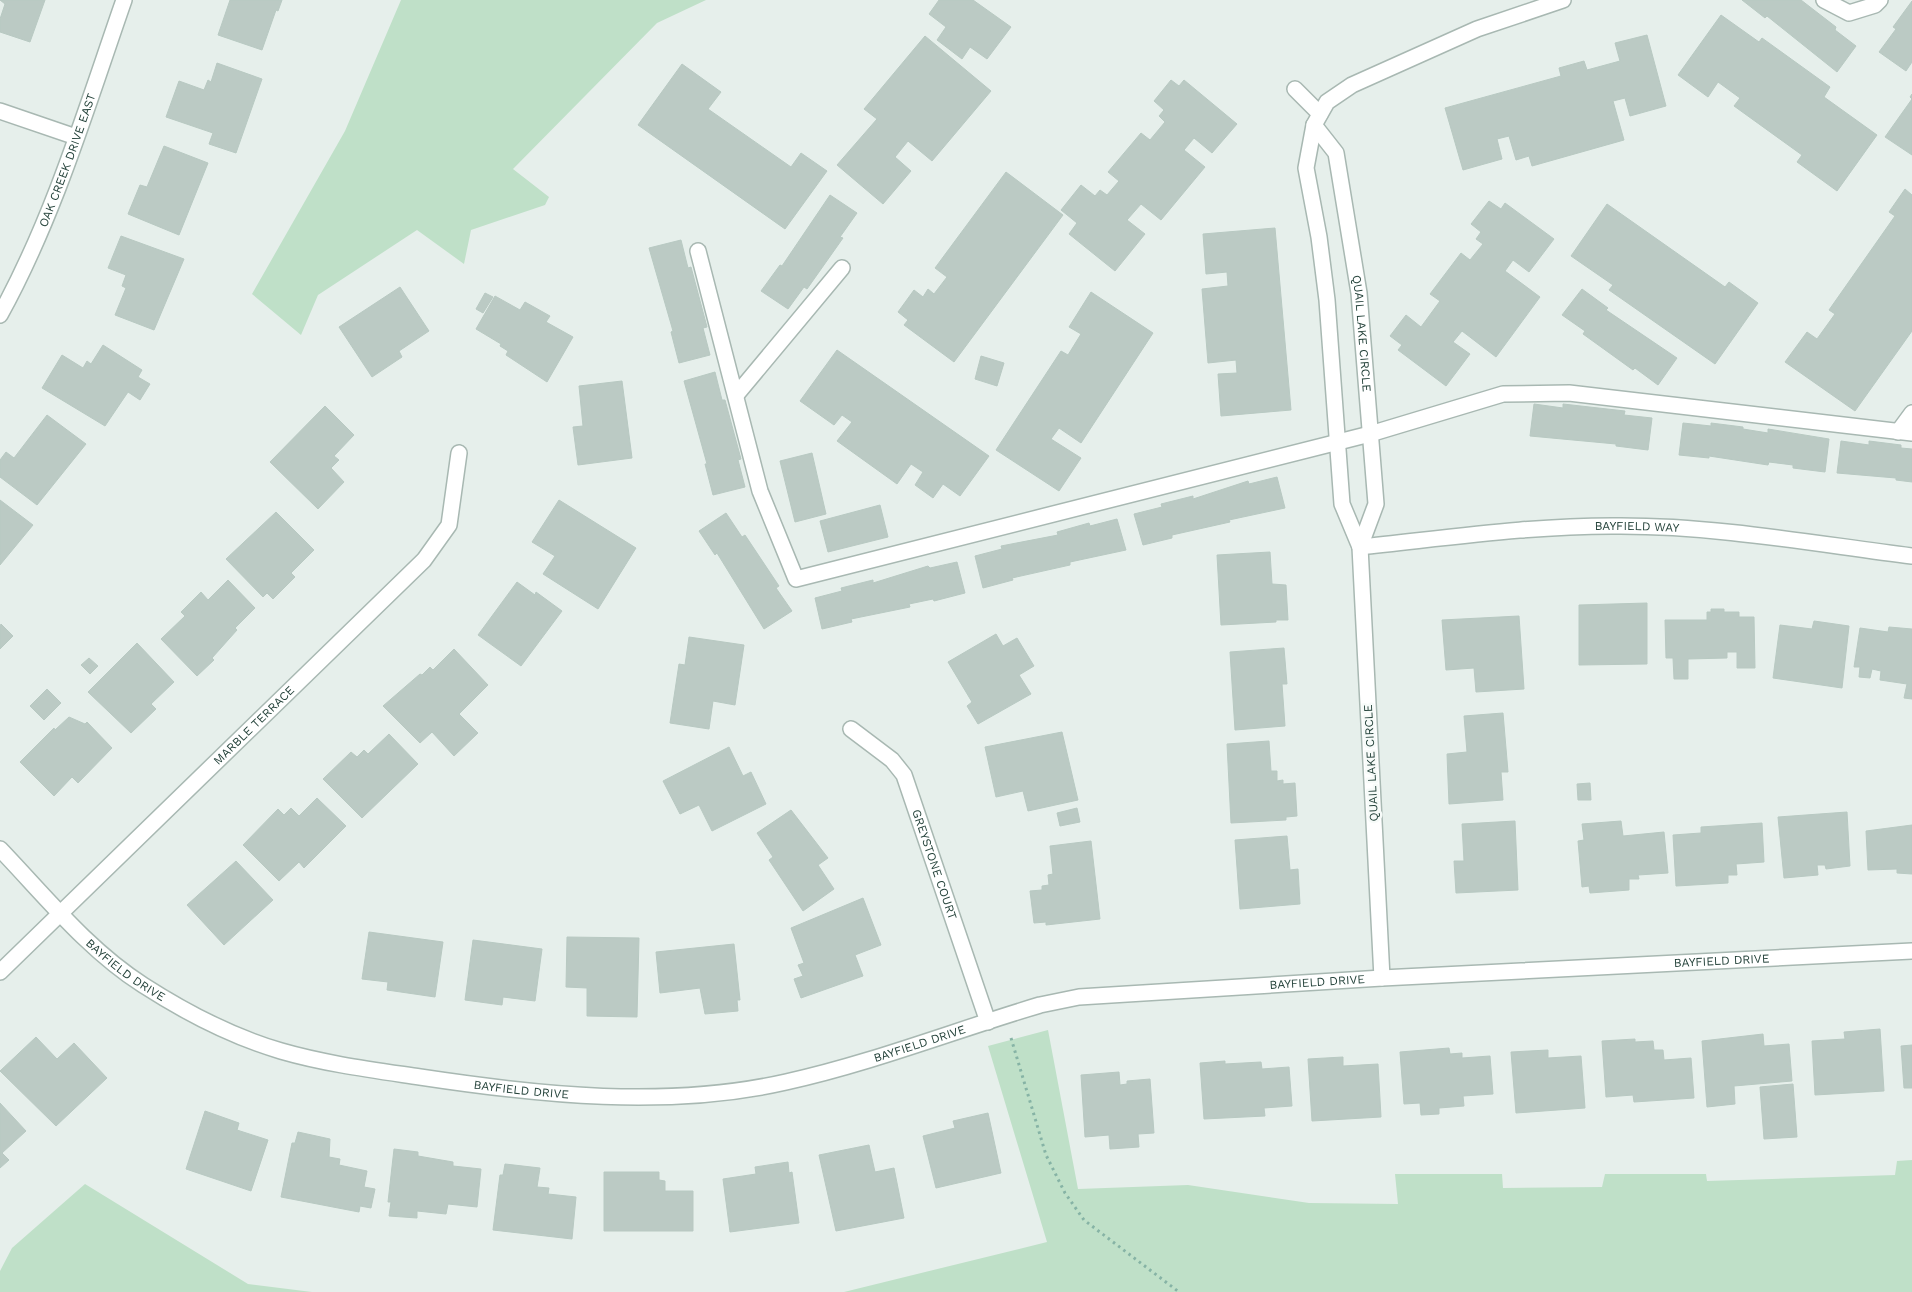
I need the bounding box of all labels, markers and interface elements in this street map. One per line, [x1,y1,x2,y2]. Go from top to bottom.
street label: OAK CREEK DRIVE EAST [36,92,99,229]
street label: QUAIL LAKE CIRCLE [1349,274,1374,393]
street label: BAYFIELD WAY [1595,519,1680,535]
street label: MARBLE TERRACE [211,683,297,768]
street label: QUAIL LAKE CIRCLE [1361,704,1381,822]
street label: GREYSTONE COURT [909,807,960,921]
street label: BAYFIELD DRIVE [83,936,168,1004]
street label: BAYFIELD DRIVE [1673,951,1770,970]
street label: BAYFIELD DRIVE [1269,972,1366,992]
street label: BAYFIELD DRIVE [872,1022,967,1065]
street label: BAYFIELD DRIVE [473,1078,570,1102]

